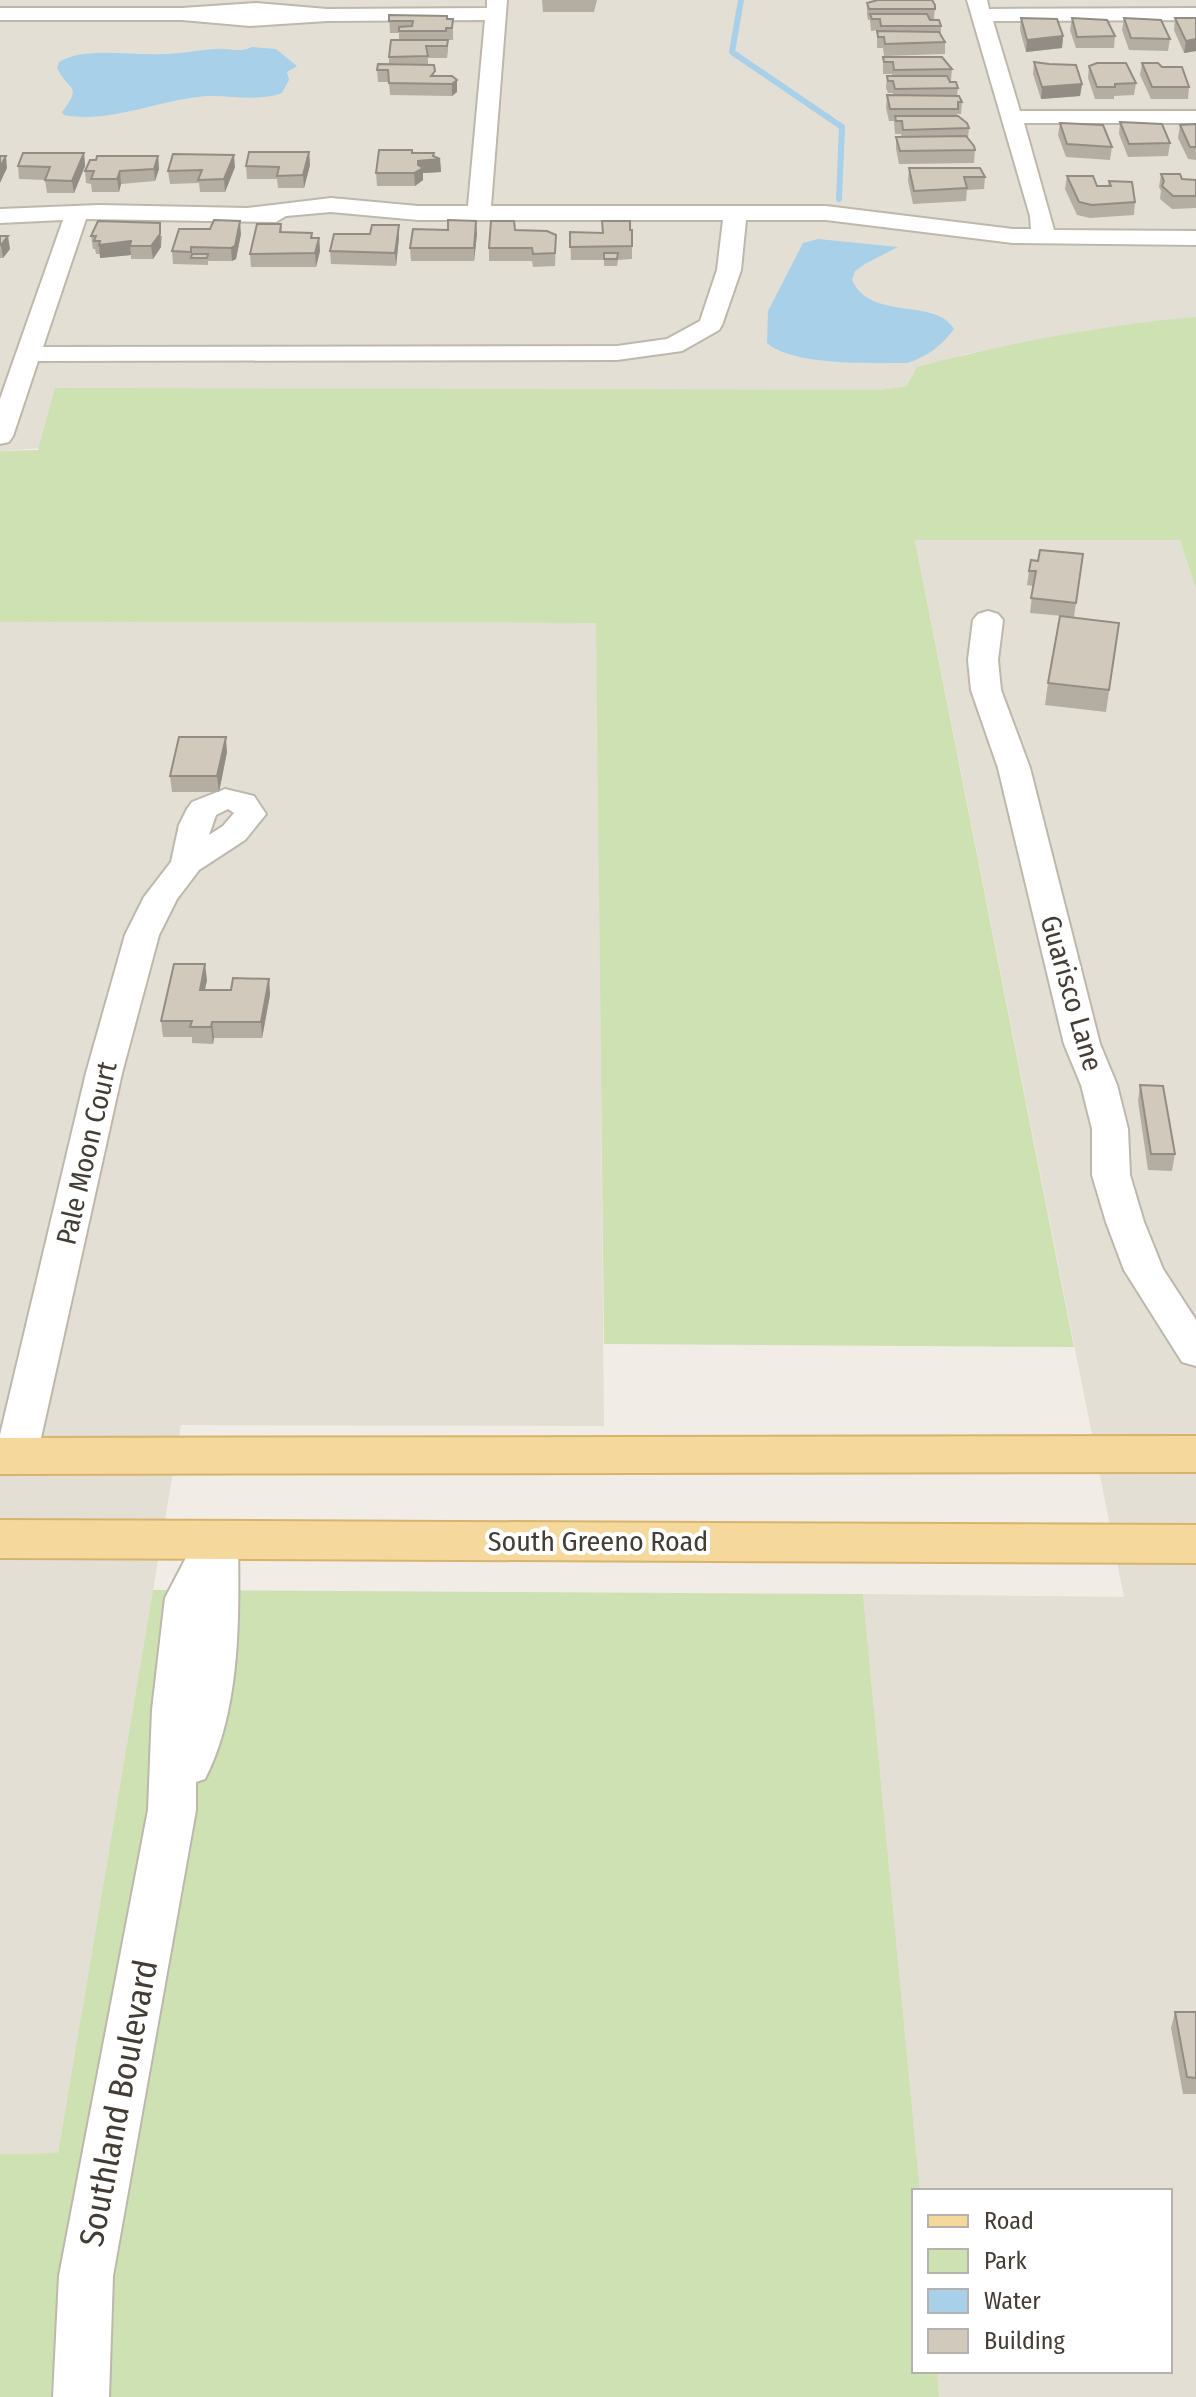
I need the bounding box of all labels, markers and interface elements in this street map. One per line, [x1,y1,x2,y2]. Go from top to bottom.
street label: Guarisco Lane [1034,911,1109,1075]
street label: Pale Moon Court [49,1058,124,1248]
street label: South Greeno Road [488,1525,708,1558]
street label: Southland Boulevard [71,1956,166,2250]
legend [912,2189,1172,2373]
text: Road [984,2207,1034,2235]
text: Park [984,2247,1027,2275]
text: Water [984,2287,1041,2315]
text: Building [984,2327,1066,2355]

